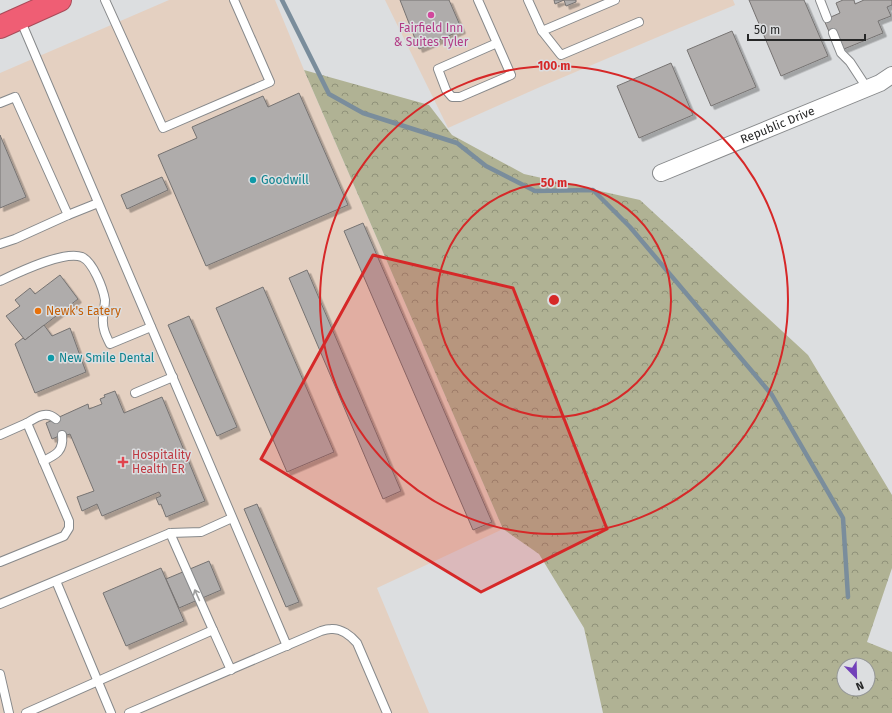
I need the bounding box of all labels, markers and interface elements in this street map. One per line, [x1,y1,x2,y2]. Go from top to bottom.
marker: Fairfield Inn & Suites Tyler [426,10,436,20]
scale bar [748,16,865,42]
place label: Fairfield Inn & Suites Tyler [394,21,469,49]
text: 50 m [754,23,780,37]
text: 100 m [538,59,570,73]
street label: Republic Drive [738,104,817,147]
place label: Goodwill [261,173,309,187]
marker: Goodwill [248,175,258,185]
text: 50 m [541,176,567,190]
centre of rings [547,293,561,307]
place label: Newk's Eatery [46,304,121,318]
marker: Newk's Eatery [33,306,43,316]
place label: New Smile Dental [59,351,155,365]
marker: New Smile Dental [46,353,56,363]
place label: Hospitality Health ER [132,448,191,476]
marker: Hospitality Health ER [117,456,129,468]
one-way arrow [193,589,200,601]
north arrow [836,657,876,697]
text: N [854,678,866,693]

